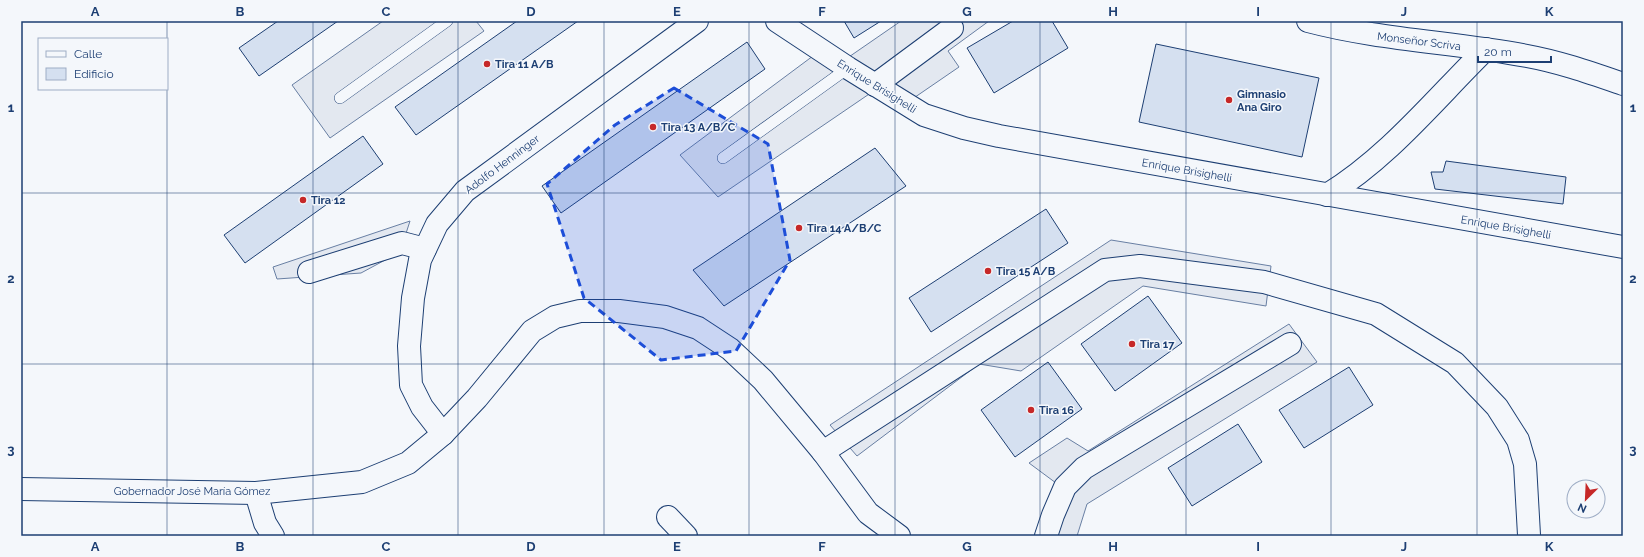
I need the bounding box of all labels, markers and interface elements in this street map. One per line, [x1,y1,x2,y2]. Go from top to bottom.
text: A [91,4,100,19]
text: B [236,4,245,19]
text: C [382,4,391,19]
text: D [526,4,536,19]
text: E [673,4,681,19]
text: F [818,4,826,19]
text: G [962,4,972,19]
text: H [1108,4,1118,19]
text: I [1256,4,1260,19]
text: J [1401,4,1407,19]
text: K [1545,4,1554,19]
street label: Monseñor Scriva [1376,30,1462,53]
legend [38,38,168,90]
scale bar [1478,38,1551,64]
text: 20 m [1484,45,1512,59]
text: Calle [74,47,102,61]
street label: Enrique Brisighelli [835,57,919,116]
place label: Tira 11 A/B [495,58,554,71]
marker: Tira 11 A/B [482,59,492,69]
text: Edificio [74,67,114,81]
place label: Gimnasio Ana Giro [1237,88,1286,114]
marker: Gimnasio Ana Giro [1224,95,1234,105]
text: 1 [8,100,15,115]
text: 1 [1630,100,1637,115]
place label: Tira 13 A/B/C [661,121,736,134]
marker: Tira 13 A/B/C [648,122,658,132]
street label: Adolfo Henninger [463,132,542,197]
street label: Enrique Brisighelli [1141,156,1233,185]
place label: Tira 12 [311,194,345,207]
marker: Tira 12 [298,195,308,205]
street label: Enrique Brisighelli [1460,213,1552,242]
place label: Tira 14 A/B/C [807,222,882,235]
marker: Tira 14 A/B/C [794,223,804,233]
place label: Tira 15 A/B [996,265,1056,278]
marker: Tira 15 A/B [983,266,993,276]
text: 2 [7,271,15,286]
text: 2 [1629,271,1637,286]
place label: Tira 17 [1140,338,1175,351]
marker: Tira 17 [1127,339,1137,349]
place label: Tira 16 [1039,404,1074,417]
marker: Tira 16 [1026,405,1036,415]
text: 3 [7,442,15,457]
text: 3 [1629,442,1637,457]
north arrow [1566,479,1606,519]
street label: Gobernador José María Gómez [114,485,271,498]
text: N [1576,500,1589,515]
text: A [91,539,100,554]
text: B [236,539,245,554]
text: C [382,539,391,554]
text: D [526,539,536,554]
text: E [673,539,681,554]
text: F [818,539,826,554]
text: G [962,539,972,554]
text: H [1108,539,1118,554]
text: I [1256,539,1260,554]
text: J [1401,539,1407,554]
text: K [1545,539,1554,554]

